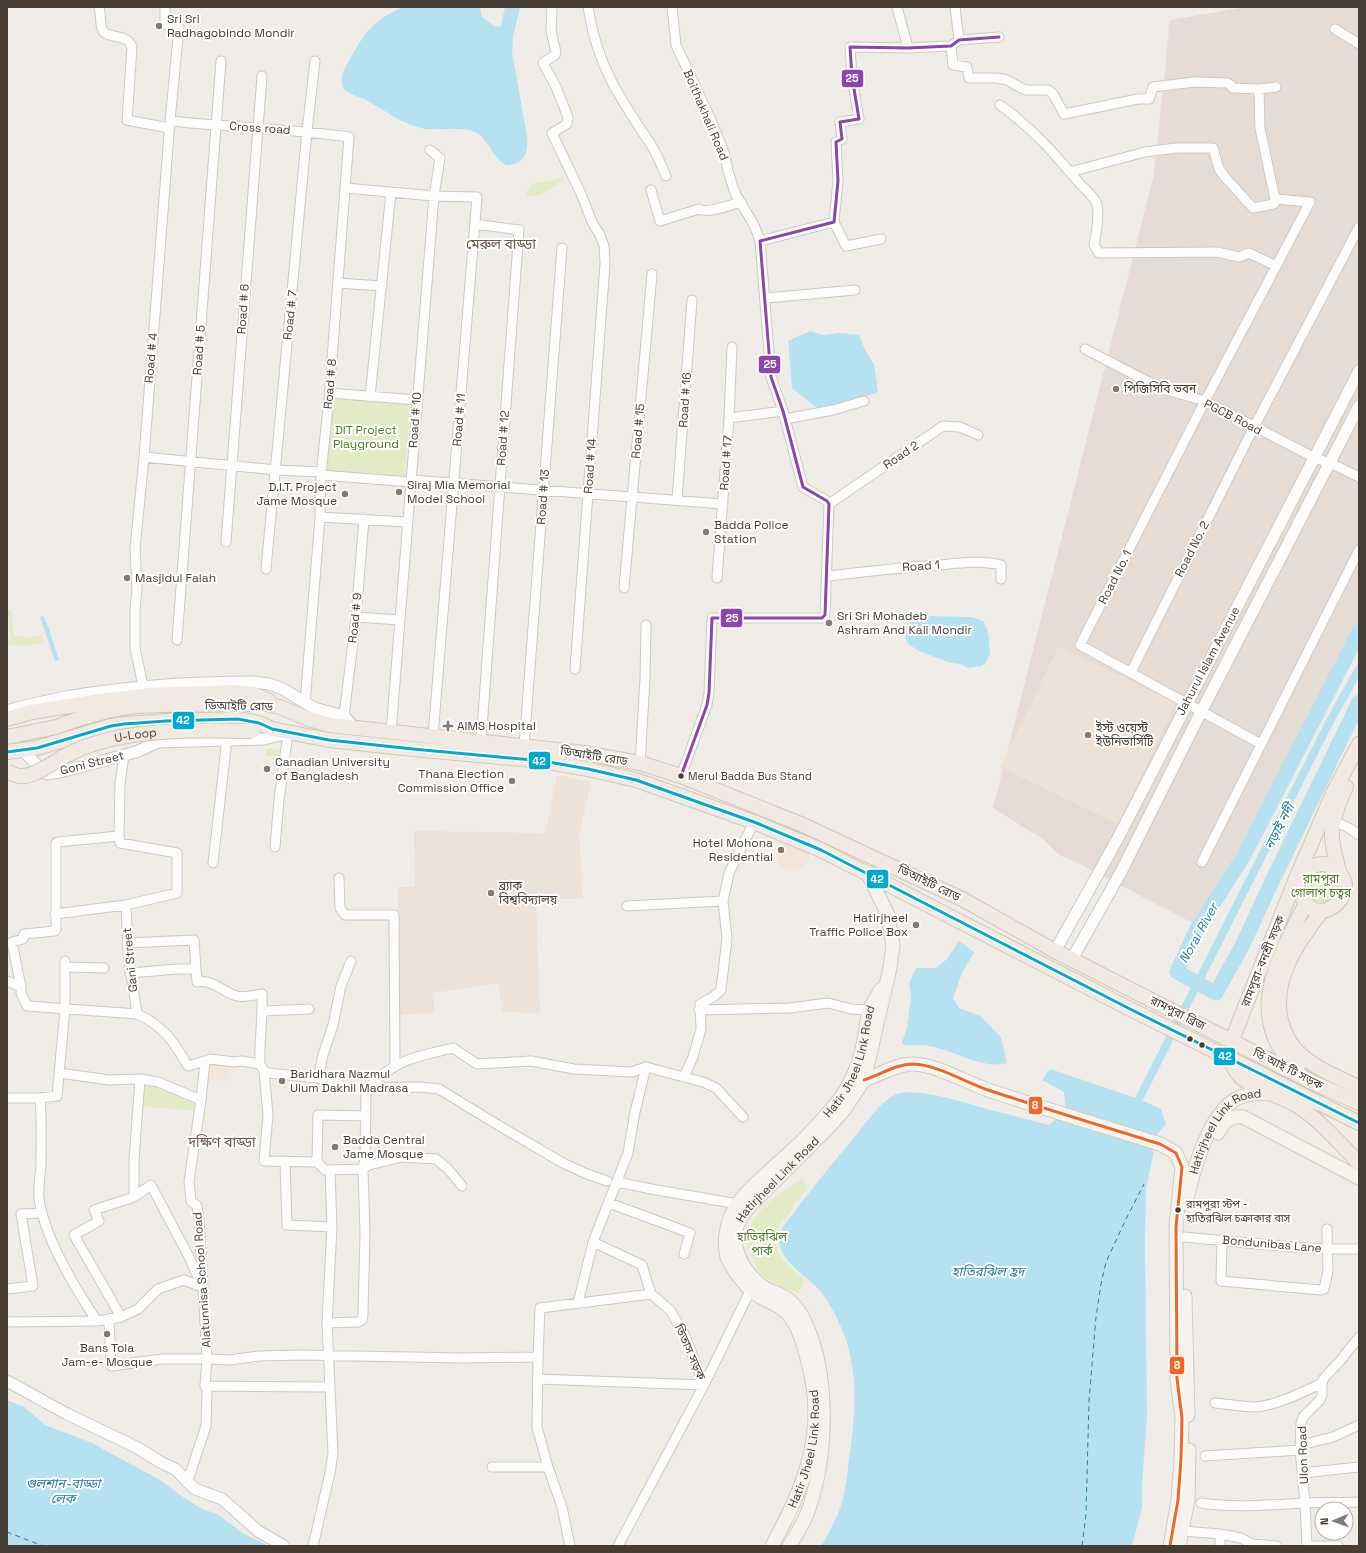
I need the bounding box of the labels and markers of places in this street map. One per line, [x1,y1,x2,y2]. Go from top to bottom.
place label: Sri Sri Radhagobindo Mondir [167,11,295,41]
marker: Sri Sri Radhagobindo Mondir [154,21,164,31]
place label: পিজিসিবি ভবন [1123,381,1197,397]
marker: পিজিসিবি ভবন [1111,384,1121,394]
place label: Siraj Mia Memorial Model School [407,477,510,507]
place label: D.I.T. Project Jame Mosque [256,479,337,509]
marker: Siraj Mia Memorial Model School [394,487,404,497]
marker: D.I.T. Project Jame Mosque [340,489,350,499]
place label: Badda Police Station [714,517,789,547]
marker: Badda Police Station [701,527,711,537]
place label: Masjidul Falah [135,570,216,586]
marker: Masjidul Falah [122,573,132,583]
place label: Sri Sri Mohadeb Ashram And Kali Mondir [837,608,972,638]
marker: Sri Sri Mohadeb Ashram And Kali Mondir [824,618,834,628]
place label: AIMS Hospital [457,718,536,734]
marker: AIMS Hospital [442,720,454,732]
place label: ইস্ট ওয়েস্ট ইউনিভার্সিটি [1095,720,1154,750]
marker: ইস্ট ওয়েস্ট ইউনিভার্সিটি [1083,730,1093,740]
place label: Canadian University of Bangladesh [275,754,390,784]
marker: Canadian University of Bangladesh [262,764,272,774]
place label: Thana Election Commission Office [398,766,504,796]
place label: Merul Badda Bus Stand [688,769,812,783]
marker: Merul Badda Bus Stand [676,771,686,781]
marker: Thana Election Commission Office [507,776,517,786]
place label: Hotel Mohona Residential [693,835,773,865]
marker: Hotel Mohona Residential [776,845,786,855]
place label: ব্র্যাক বিশ্ববিদ্যালয় [498,878,558,908]
marker: ব্র্যাক বিশ্ববিদ্যালয় [486,888,496,898]
place label: Hatirjheel Traffic Police Box [809,910,908,940]
marker: Hatirjheel Traffic Police Box [911,920,921,930]
unlabelled marker [1185,1034,1195,1044]
unlabelled marker [1197,1040,1207,1050]
place label: Baridhara Nazmul Ulum Dakhil Madrasa [290,1066,409,1096]
marker: Baridhara Nazmul Ulum Dakhil Madrasa [277,1076,287,1086]
place label: Badda Central Jame Mosque [343,1132,425,1162]
marker: Badda Central Jame Mosque [330,1142,340,1152]
place label: রামপুরা স্টপ - হাতিরঝিল চক্রাকার বাস [1185,1197,1291,1225]
marker: রামপুরা স্টপ - হাতিরঝিল চক্রাকার বাস [1173,1205,1183,1215]
marker: Bans Tola Jam-e- Mosque [102,1329,112,1339]
place label: Bans Tola Jam-e- Mosque [61,1340,153,1370]

